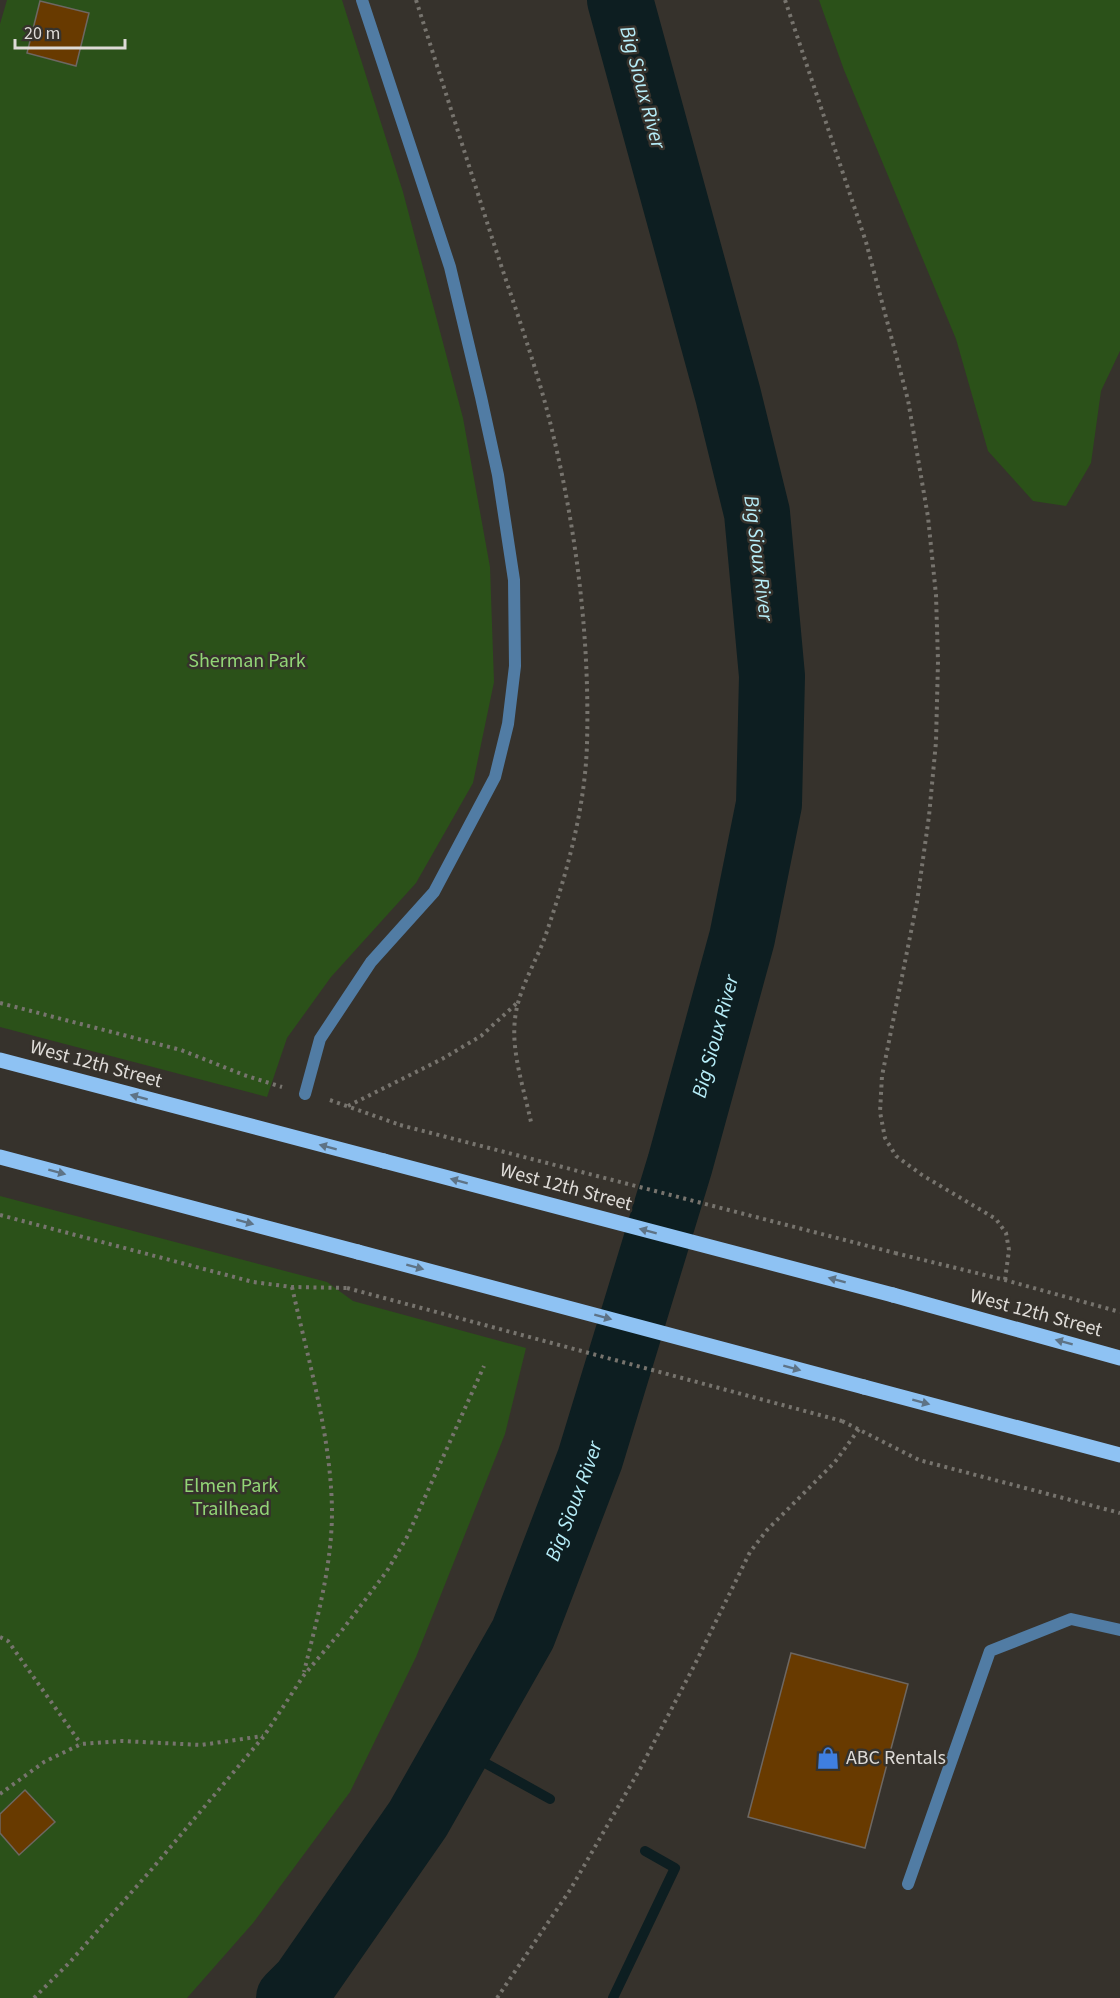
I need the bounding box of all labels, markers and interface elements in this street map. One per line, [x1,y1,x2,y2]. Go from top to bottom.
scale bar [15,12,124,50]
text: 20 m [24,21,60,46]
water label: Big Sioux River [612,22,674,153]
water label: Big Sioux River [736,494,782,623]
park label: Sherman Park [188,647,306,675]
water label: Big Sioux River [684,971,746,1101]
street label: West 12th Street [27,1033,166,1095]
one-way arrow [130,1092,148,1101]
one-way arrow [319,1141,337,1151]
street label: West 12th Street [497,1156,636,1218]
one-way arrow [47,1168,66,1178]
one-way arrow [450,1176,468,1185]
one-way arrow [236,1218,254,1227]
one-way arrow [639,1225,657,1235]
one-way arrow [406,1263,424,1272]
one-way arrow [827,1275,846,1285]
street label: West 12th Street [967,1282,1106,1344]
one-way arrow [594,1313,612,1323]
one-way arrow [1054,1337,1072,1346]
one-way arrow [783,1363,801,1373]
one-way arrow [912,1398,930,1407]
water label: Big Sioux River [537,1437,610,1565]
park label: Elmen Park Trailhead [184,1472,278,1523]
place label: ABC Rentals [846,1744,946,1772]
shop icon: ABC Rentals [815,1745,841,1771]

